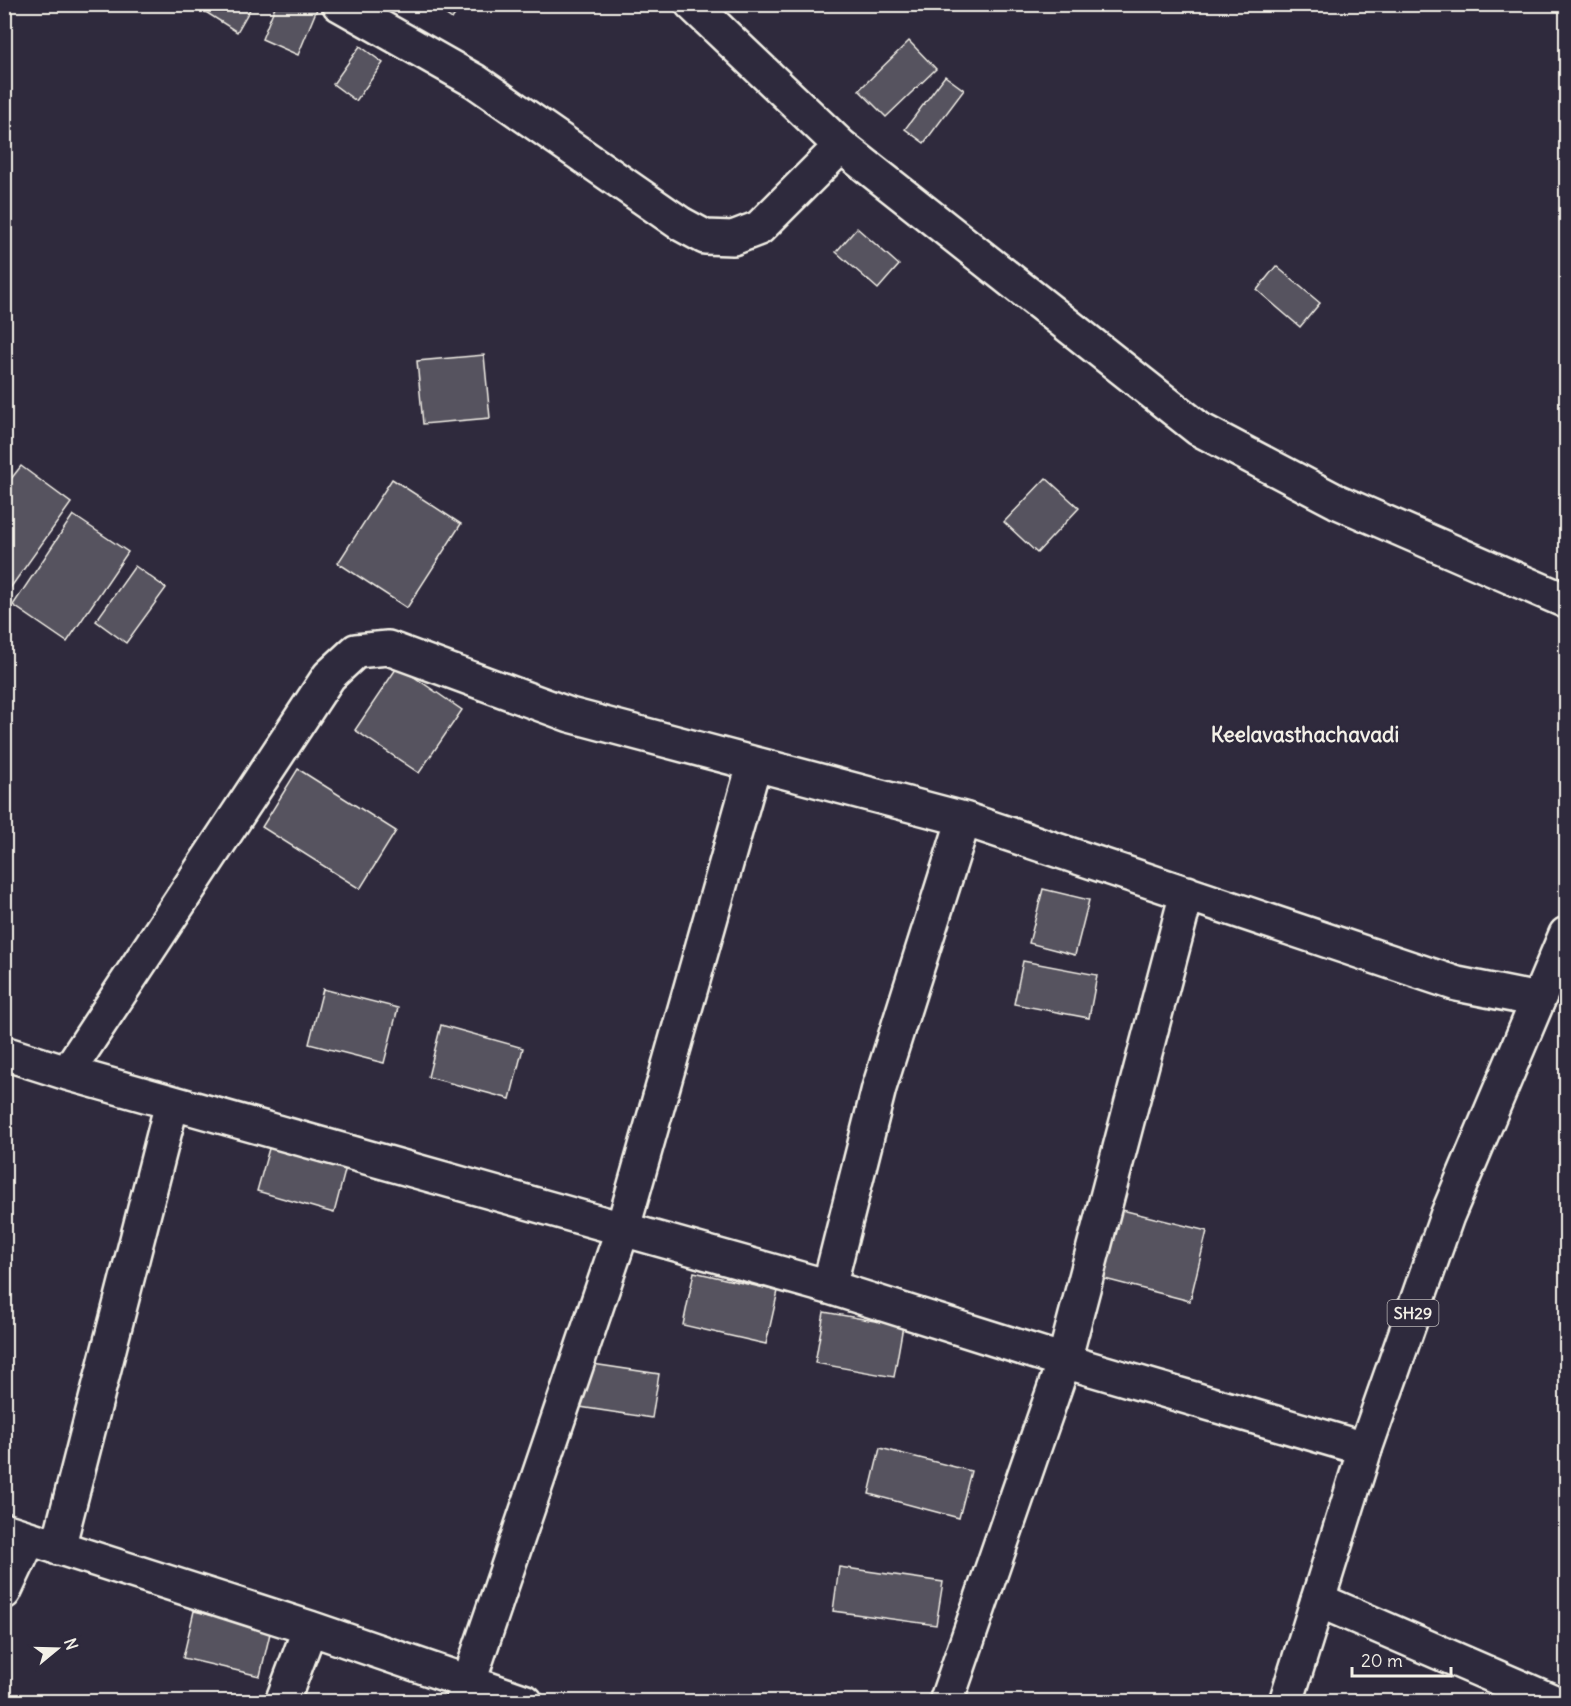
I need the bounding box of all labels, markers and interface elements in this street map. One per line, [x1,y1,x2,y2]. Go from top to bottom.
district label: Keelavasthachavadi [1211,721,1399,748]
road number: SH29 [1388,1300,1438,1326]
north arrow [27,1619,87,1679]
text: N [60,1636,82,1653]
scale bar [1352,1640,1451,1678]
text: 20 m [1361,1649,1403,1672]

